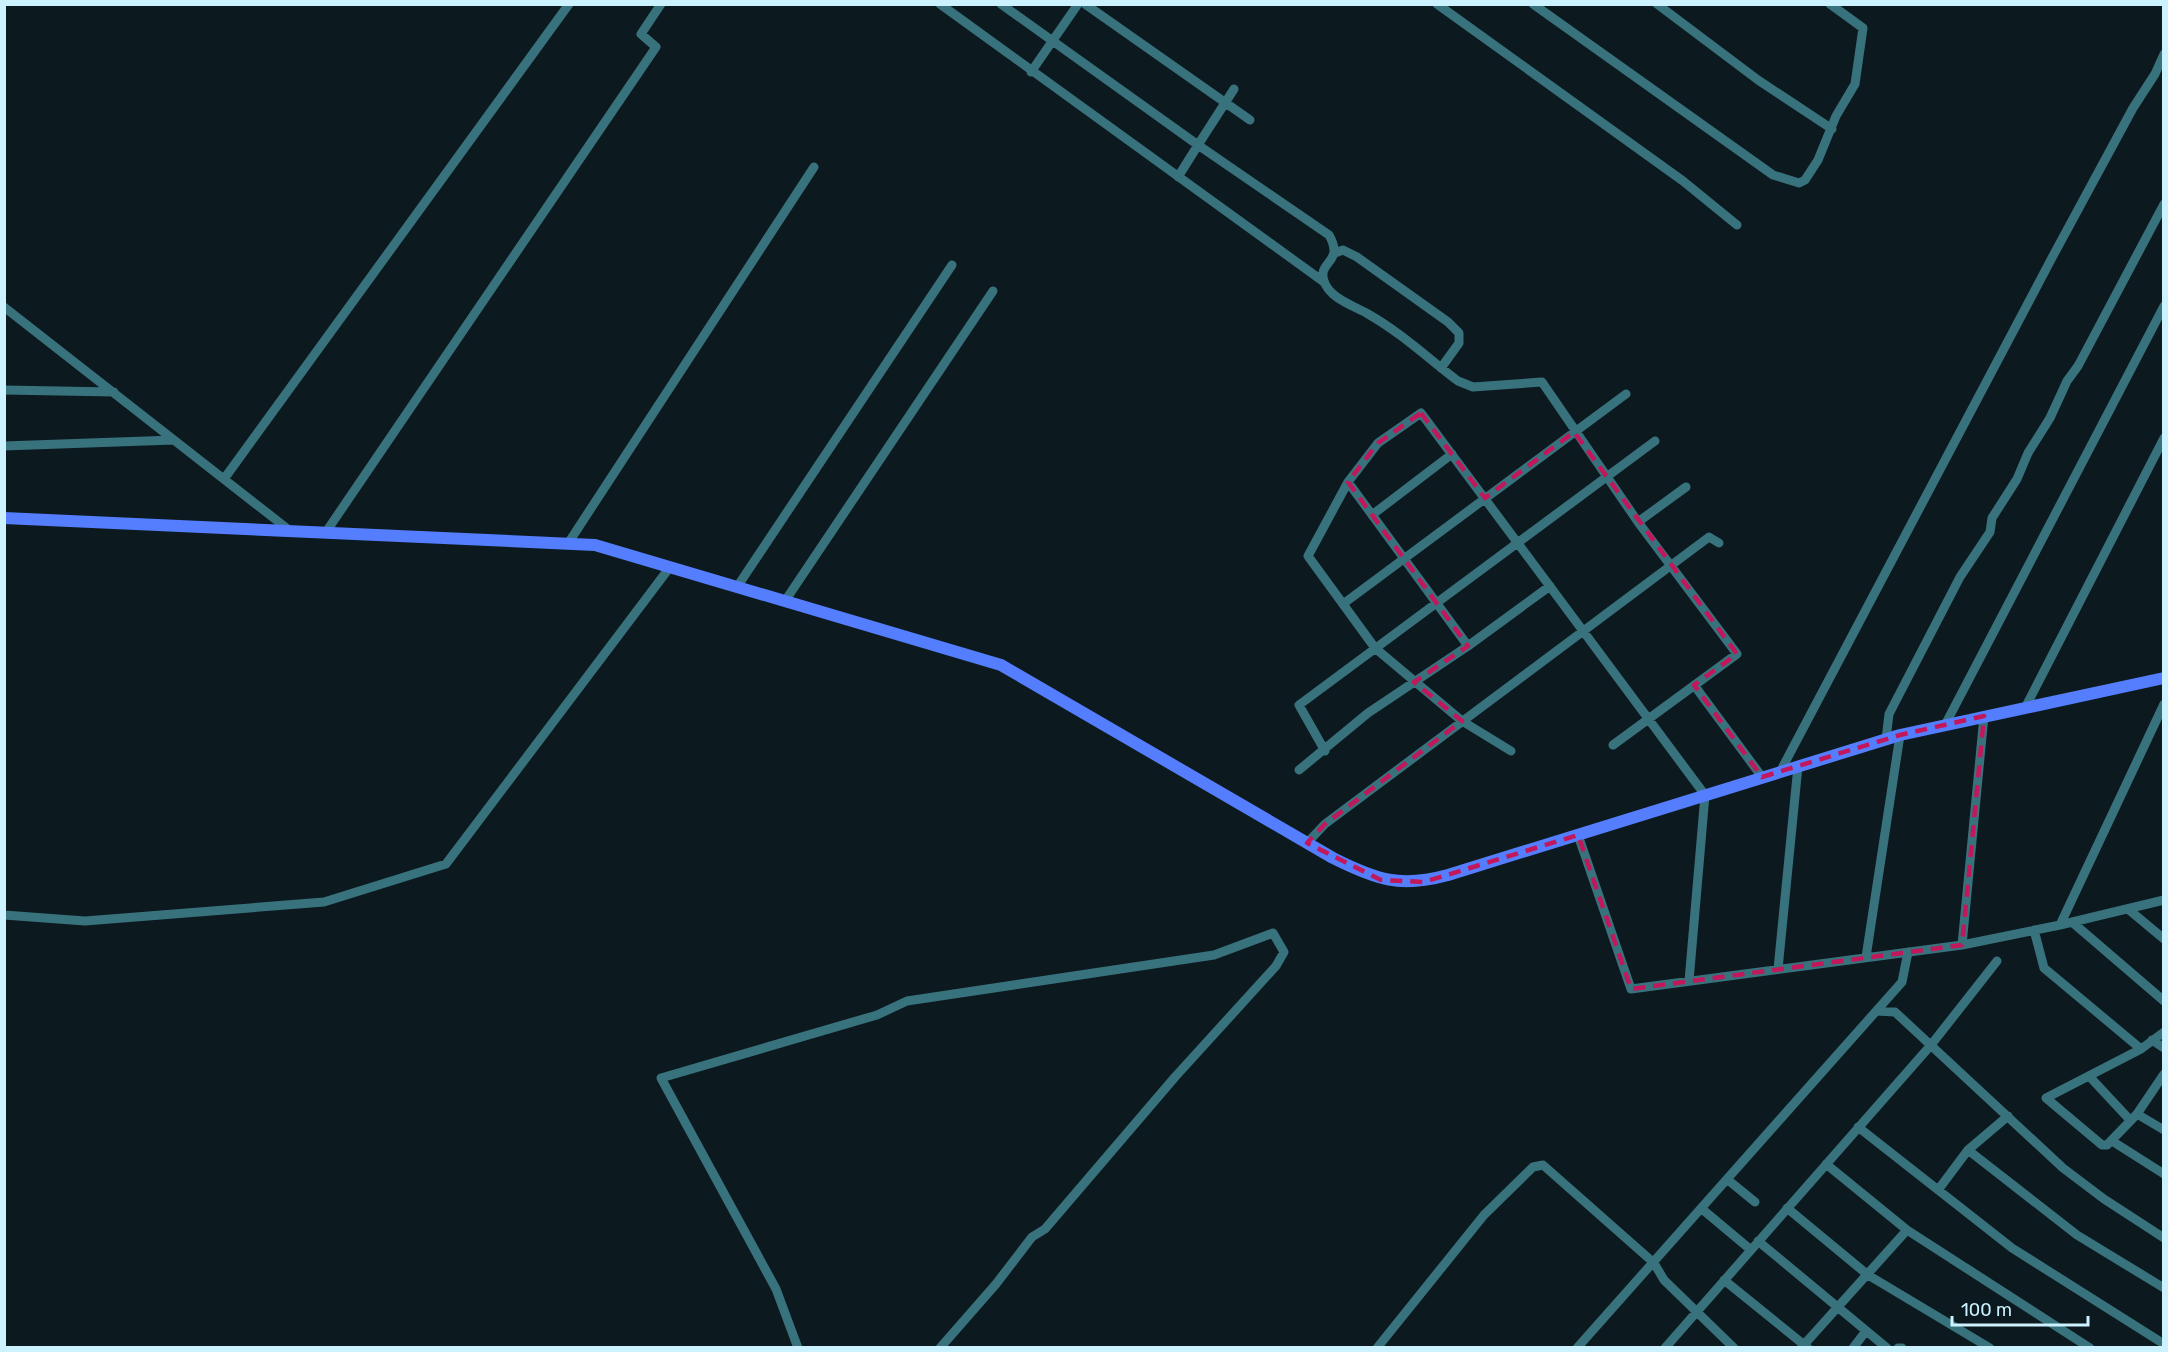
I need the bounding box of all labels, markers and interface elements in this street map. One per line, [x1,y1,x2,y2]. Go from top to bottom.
scale bar [1952,1289,2088,1327]
text: 100 m [1961,1299,2012,1321]

